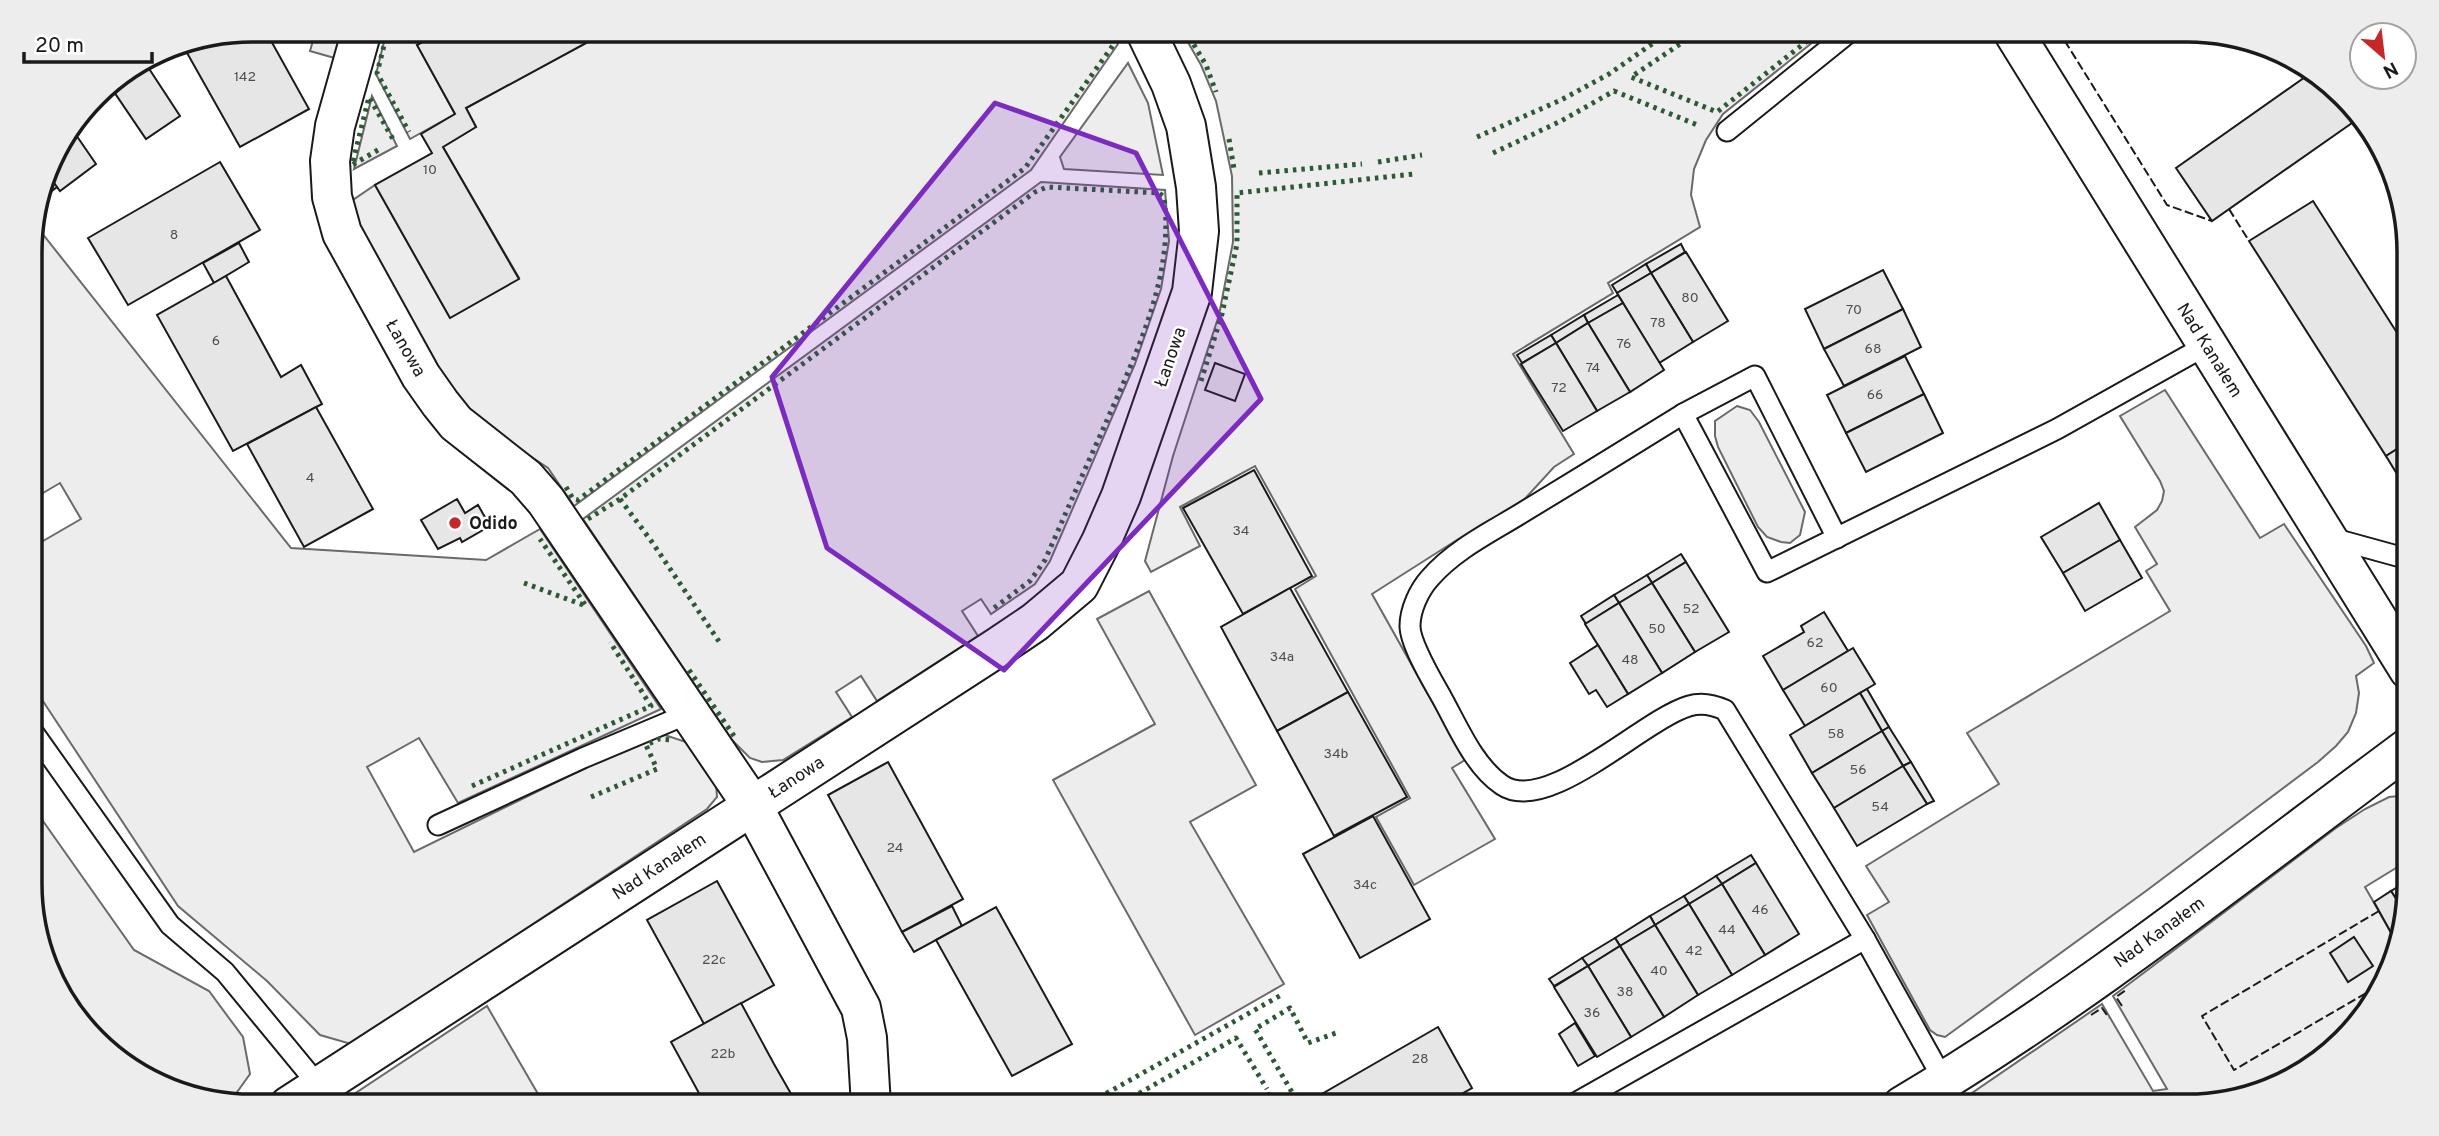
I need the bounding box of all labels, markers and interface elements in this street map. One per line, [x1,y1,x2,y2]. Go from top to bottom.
scale bar [24,21,152,65]
north arrow [2348,21,2418,91]
text: 20 m [35,33,84,60]
text: N [2378,55,2402,83]
house number: 142 [234,69,256,86]
house number: 10 [423,162,437,179]
house number: 8 [170,227,178,244]
house number: 80 [1681,290,1699,307]
street label: Nad Kanałem [2171,299,2247,402]
house number: 70 [1846,302,1862,319]
house number: 78 [1650,315,1666,332]
street label: Łanowa [379,316,430,381]
street label: Łanowa [1150,324,1192,391]
house number: 6 [212,333,220,350]
house number: 76 [1617,336,1631,353]
house number: 68 [1865,341,1881,358]
house number: 74 [1586,360,1600,377]
house number: 72 [1551,380,1567,397]
house number: 66 [1867,387,1883,404]
house number: 4 [306,470,314,487]
place label: Odido [469,513,518,536]
marker: Odido [447,515,463,531]
house number: 34 [1232,523,1250,540]
house number: 52 [1682,601,1700,618]
house number: 50 [1648,621,1666,638]
house number: 62 [1807,635,1823,652]
house number: 34a [1270,649,1294,666]
house number: 48 [1621,652,1639,669]
house number: 60 [1820,680,1838,697]
house number: 58 [1827,726,1845,743]
house number: 34b [1324,746,1349,763]
street label: Łanowa [764,752,829,805]
house number: 56 [1849,762,1867,779]
house number: 54 [1871,799,1889,816]
street label: Nad Kanałem [609,828,711,906]
house number: 24 [886,840,904,857]
house number: 34c [1353,877,1377,894]
street label: Nad Kanałem [2110,892,2210,974]
house number: 46 [1751,902,1769,919]
house number: 44 [1718,922,1736,939]
house number: 42 [1685,943,1703,960]
house number: 22c [702,952,726,969]
house number: 40 [1650,963,1668,980]
house number: 38 [1617,984,1633,1001]
house number: 36 [1584,1005,1600,1022]
house number: 22b [710,1046,736,1063]
house number: 28 [1411,1051,1429,1068]

